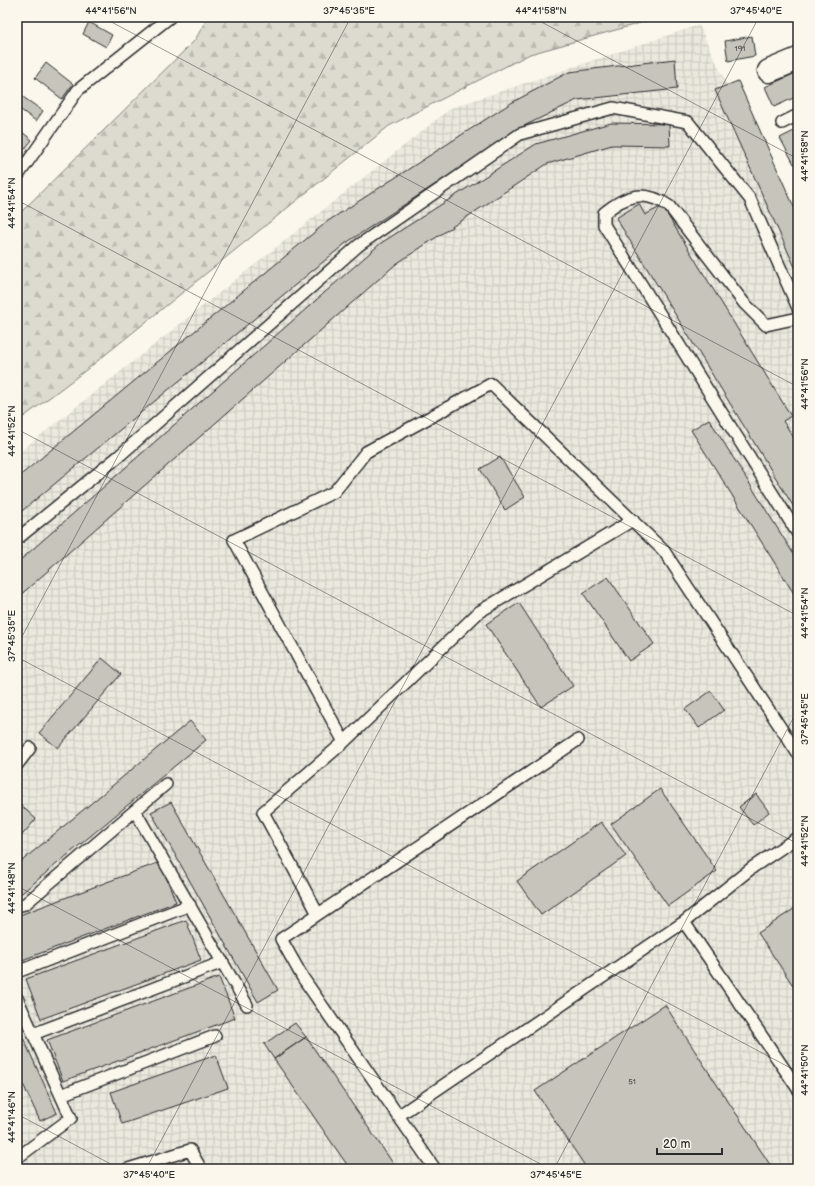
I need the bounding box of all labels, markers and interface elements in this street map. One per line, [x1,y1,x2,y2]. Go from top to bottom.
text: 44°41'56"N [85,5,137,17]
text: 37°45'35"E [323,5,375,17]
text: 44°41'58"N [515,5,567,17]
text: 37°45'40"E [730,5,782,17]
house number: 191 [735,44,745,53]
text: 44°41'58"N [799,130,811,182]
text: 44°41'54"N [6,177,18,229]
text: 44°41'56"N [799,358,811,410]
text: 44°41'52"N [6,405,18,457]
text: 44°41'54"N [799,587,811,639]
text: 37°45'35"E [6,610,18,662]
text: 37°45'45"E [799,693,811,745]
text: 44°41'52"N [799,815,811,867]
text: 44°41'48"N [6,862,18,914]
text: 44°41'50"N [799,1044,811,1096]
house number: 51 [628,1077,636,1086]
text: 44°41'46"N [6,1091,18,1143]
scale bar [657,1130,722,1156]
text: 20 m [663,1137,690,1152]
text: 37°45'40"E [123,1169,175,1181]
text: 37°45'45"E [530,1169,582,1181]

